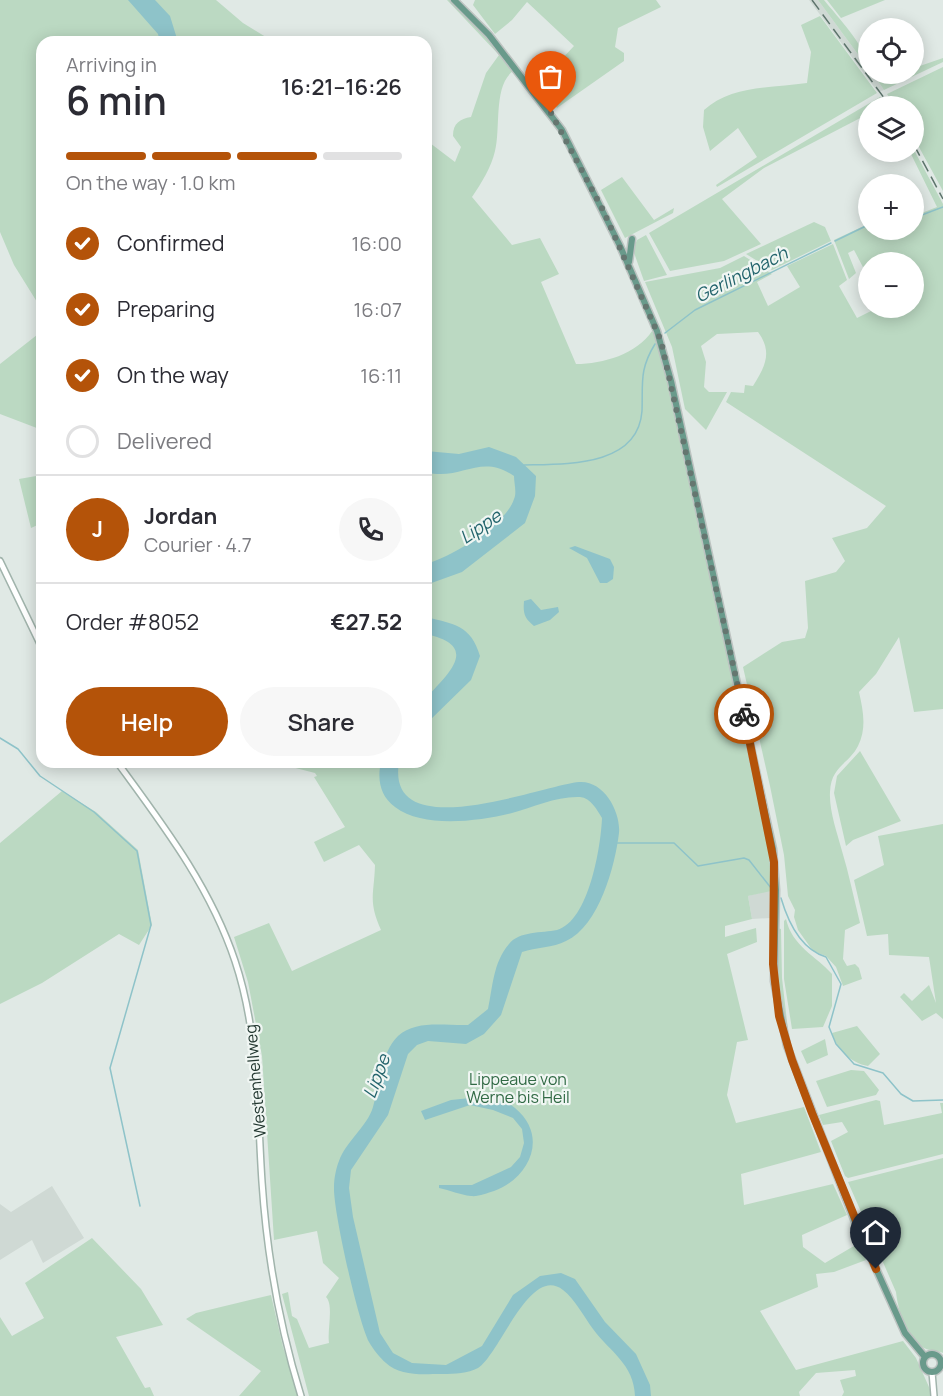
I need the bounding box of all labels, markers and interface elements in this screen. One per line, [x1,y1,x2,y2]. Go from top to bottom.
map controls [858,18,924,318]
button: locate [858,18,924,84]
text: Arriving in [66,51,157,78]
pin [525,51,576,113]
icon: bag [534,60,567,93]
text: 16:21–16:26 [281,72,402,102]
text: 6 min [66,73,167,127]
button: layers [858,96,924,162]
text: On the way · 1.0 km [66,169,235,196]
button: + [858,174,924,240]
icon: check [66,227,99,260]
text: Confirmed [117,228,225,258]
text: 16:00 [351,230,402,257]
water label: Gerlingbach [691,240,793,308]
button: − [858,252,924,318]
icon: check [66,293,99,326]
text: Preparing [117,294,215,324]
text: 16:07 [354,296,402,323]
icon: check [66,359,99,392]
text: On the way [117,360,229,390]
text: 16:11 [360,362,402,389]
text: Delivered [117,426,212,456]
button: phone [339,498,402,561]
text: Jordan [144,501,217,531]
water label: Lippe [455,503,507,549]
text: J [92,514,103,544]
text: Courier · 4.7 [144,531,252,558]
text: Order #8052 [66,607,199,637]
text: €27.52 [330,607,402,637]
courier [714,684,774,744]
button: Help [66,687,228,756]
button: Share [240,687,402,756]
icon: bike [728,698,761,731]
street label: Westenhellweg [239,1023,271,1139]
water label: Lippe [357,1049,396,1101]
park label: Lippeaue von Werne bis Heil [466,1068,570,1108]
pin [850,1207,901,1269]
icon: home [859,1216,892,1249]

